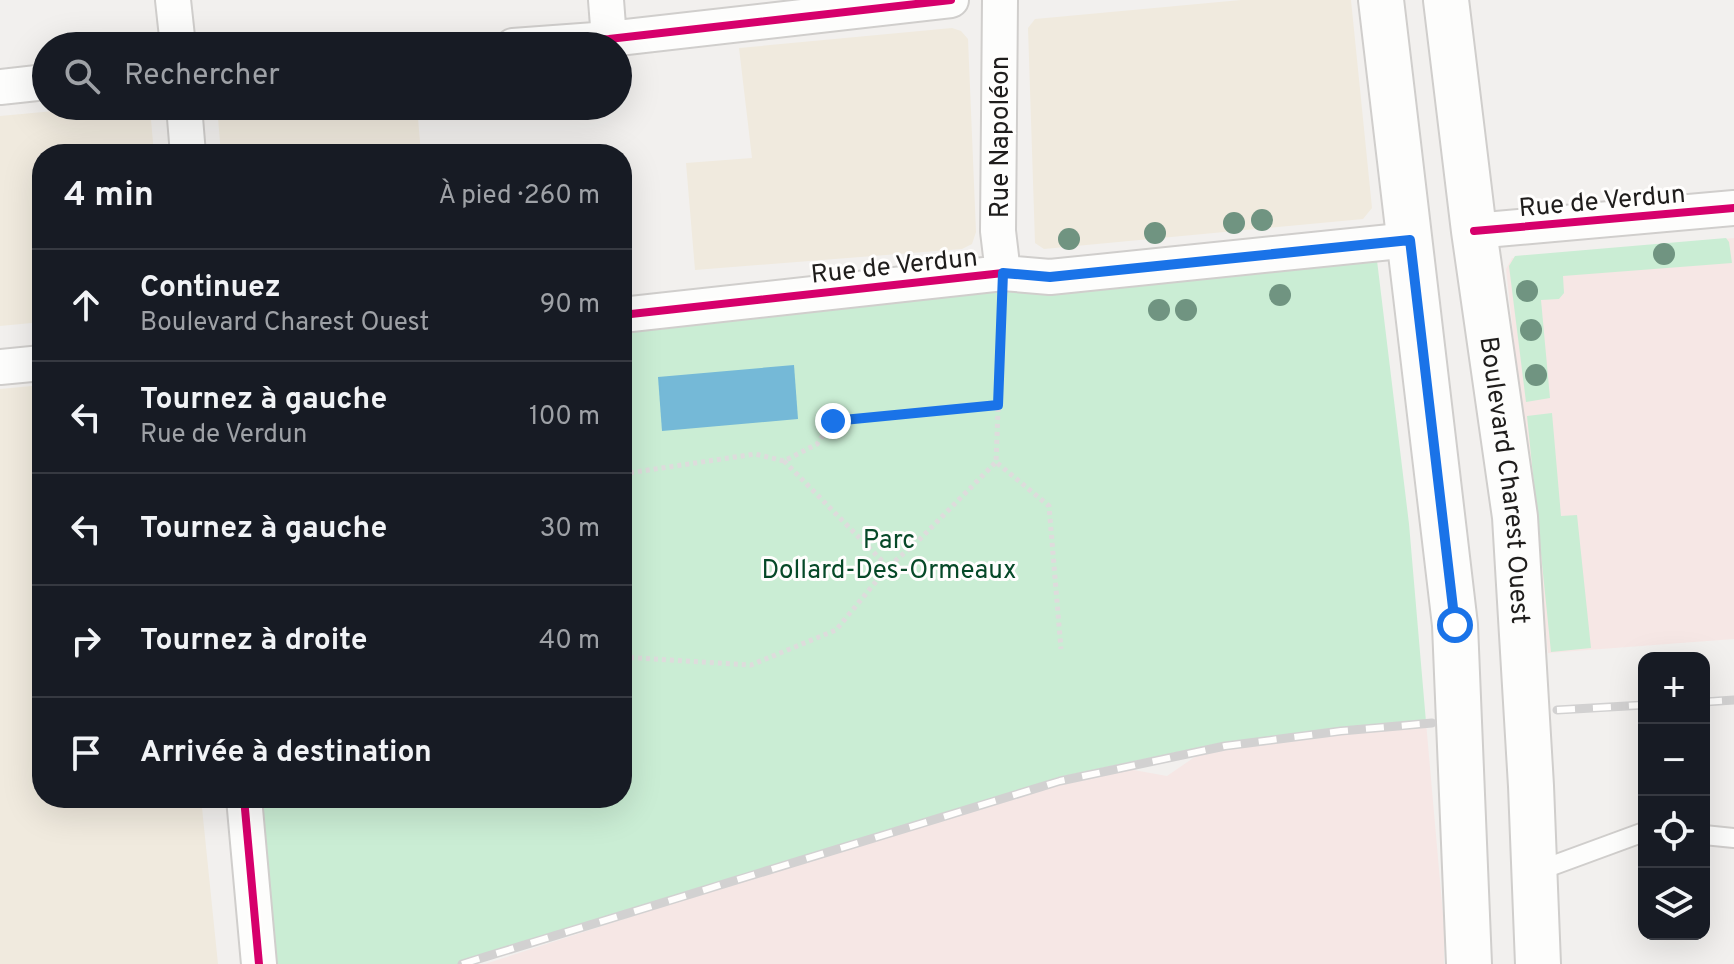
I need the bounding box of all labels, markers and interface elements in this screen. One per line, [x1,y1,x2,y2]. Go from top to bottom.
search box [32,32,632,120]
icon: search [60,54,104,98]
street label: Rue Napoléon [985,56,1018,218]
text: Rechercher [124,58,280,95]
text: 4 min [64,175,154,218]
street label: Rue de Verdun [1517,179,1687,226]
text: À pied · 260 m [438,180,600,213]
street label: Rue de Verdun [809,242,979,293]
text: Continuez [140,270,281,307]
icon: ahead [64,283,108,327]
text: 90 m [540,289,600,322]
text: Boulevard Charest Ouest [140,307,429,340]
street label: Boulevard Charest Ouest [1470,335,1535,625]
text: Tournez à gauche [140,382,387,419]
icon: left [64,395,108,439]
text: 100 m [529,401,600,434]
route end [815,403,851,439]
text: Rue de Verdun [140,419,307,452]
icon: left [64,507,108,551]
text: Tournez à gauche [140,511,387,548]
text: 30 m [540,513,600,546]
park label: Parc Dollard-Des-Ormeaux [762,525,1016,588]
route start [1437,607,1473,643]
icon: right [64,619,108,663]
text: Tournez à droite [140,623,368,660]
text: 40 m [539,625,600,658]
map controls [1638,652,1710,940]
button: + [1638,652,1710,724]
button: − [1638,724,1710,796]
icon: arrive [64,731,108,775]
text: Arrivée à destination [140,735,432,772]
button: locate [1638,796,1710,868]
button: layers [1638,868,1710,940]

